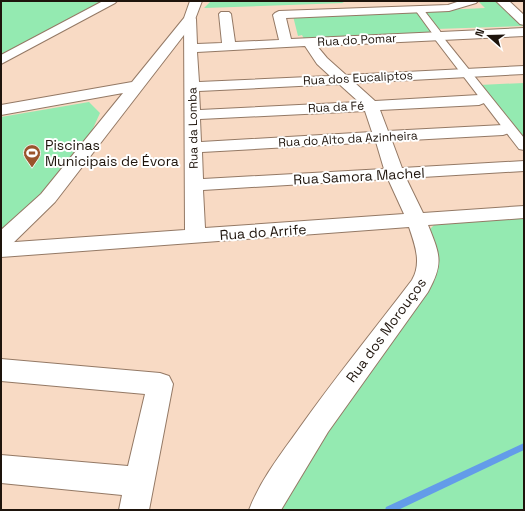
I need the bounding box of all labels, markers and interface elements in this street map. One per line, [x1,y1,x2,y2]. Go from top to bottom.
north arrow [469,16,509,56]
text: N [472,27,487,38]
street label: Rua do Pomar [317,30,397,50]
street label: Rua dos Eucaliptos [303,67,413,89]
street label: Rua da Lomba [184,87,202,169]
street label: Rua da Fé [308,98,364,116]
street label: Rua do Alto da Azinheira [278,127,418,151]
place label: Piscinas Municipais de Évora [45,136,179,170]
sports icon: Piscinas Municipais de Évora [22,143,42,168]
street label: Rua Samora Machel [293,164,425,188]
street label: Rua do Arrife [219,220,307,244]
street label: Rua dos Morouços [342,274,430,386]

